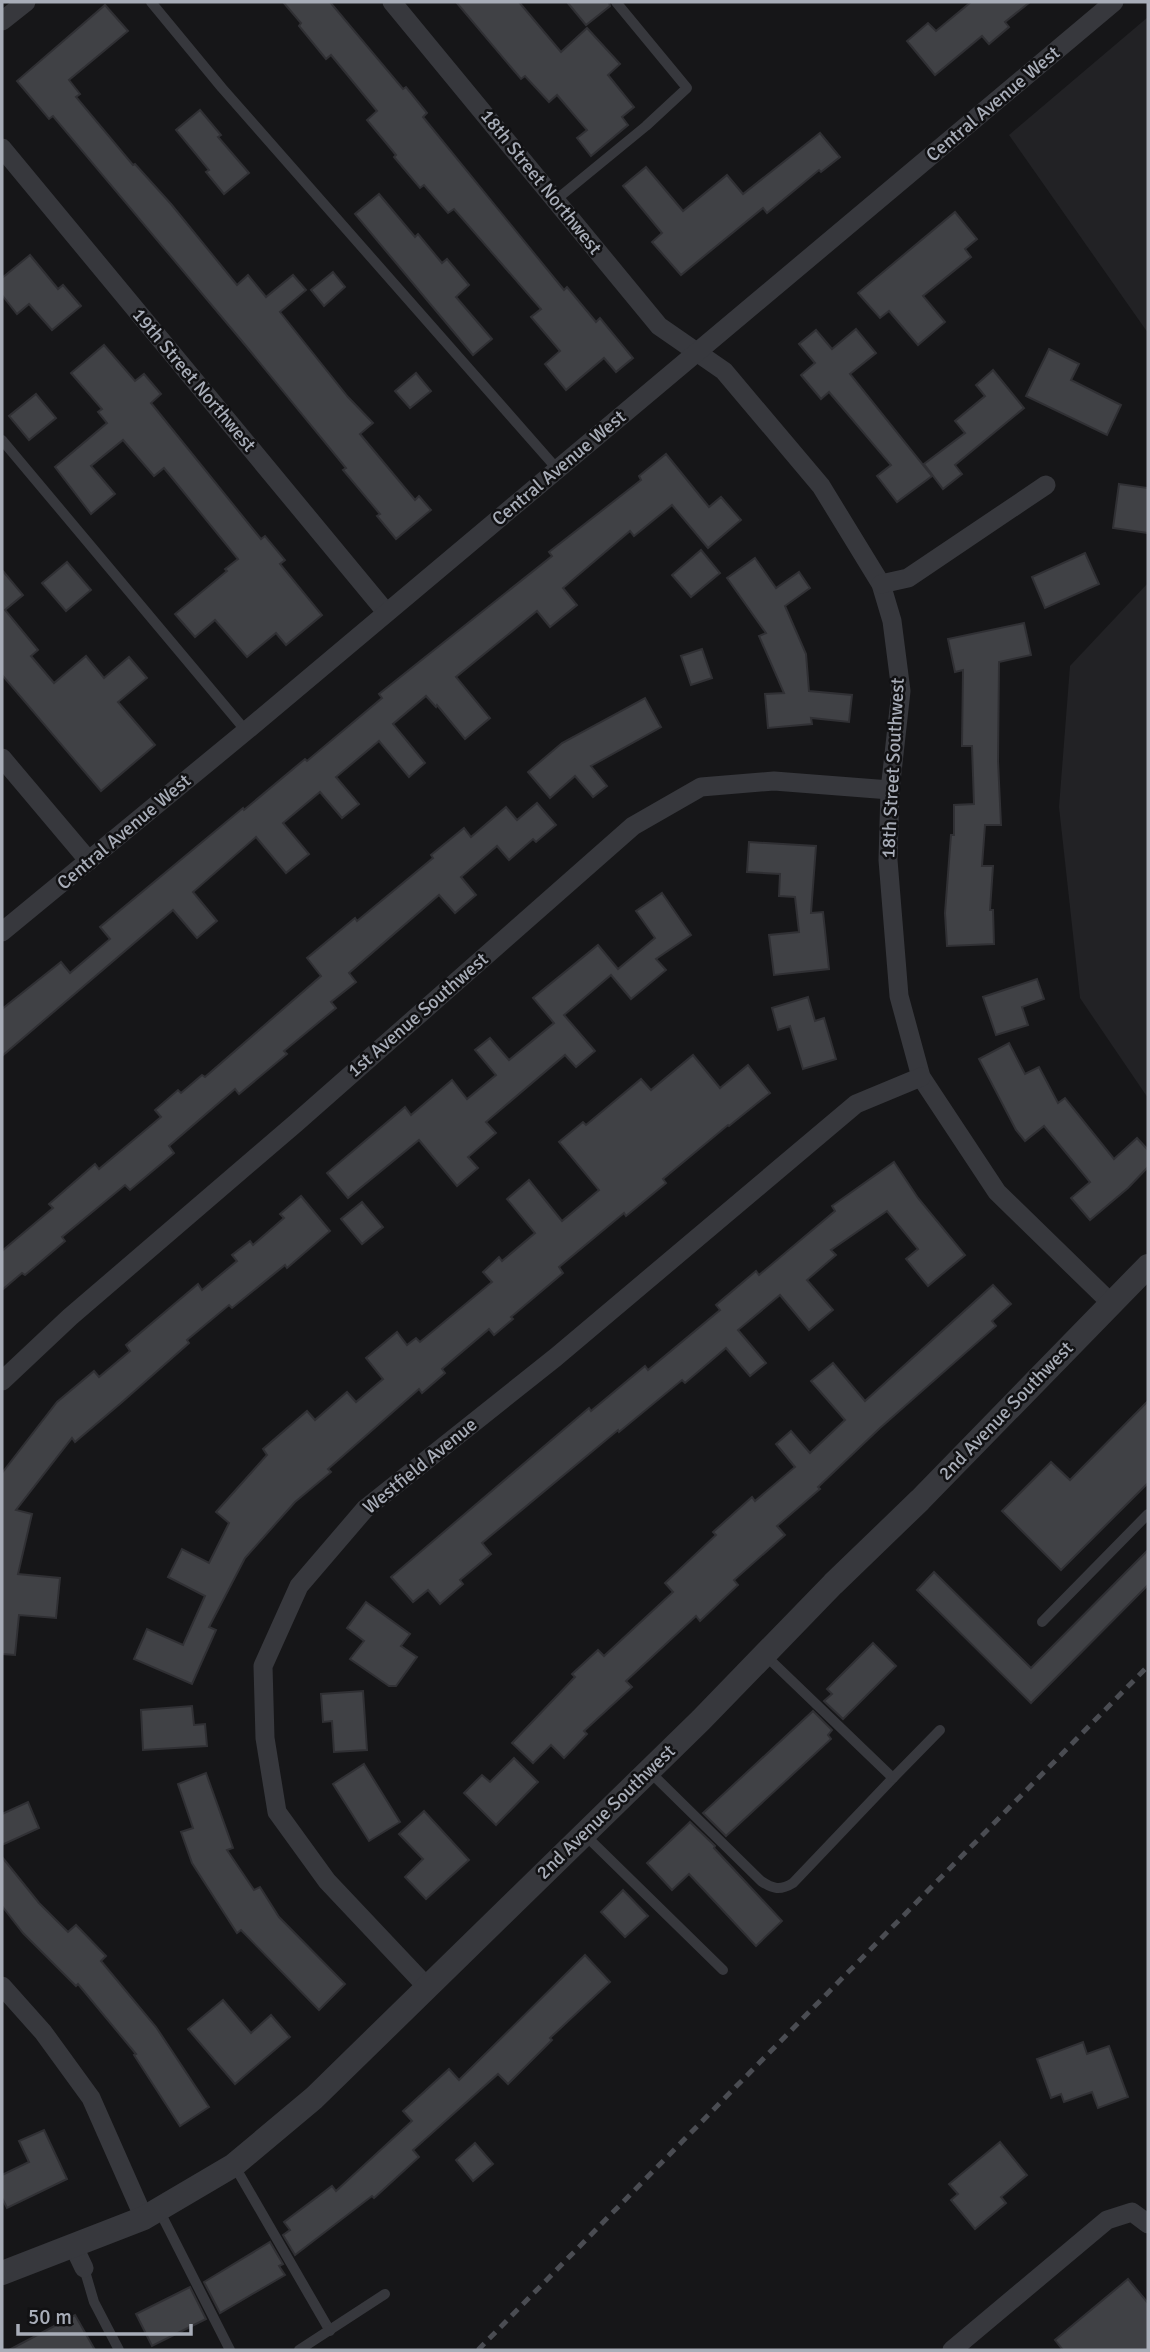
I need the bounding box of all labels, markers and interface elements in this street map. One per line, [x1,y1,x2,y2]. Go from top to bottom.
street label: Central Avenue West [921,41,1065,167]
street label: 18th Street Northwest [475,104,607,260]
street label: 19th Street Northwest [127,303,261,457]
street label: Central Avenue West [487,405,631,531]
street label: 18th Street Southwest [876,677,910,859]
street label: Central Avenue West [52,769,196,895]
street label: 1st Avenue Southwest [343,947,493,1083]
street label: 2nd Avenue Southwest [933,1336,1079,1486]
street label: Westfield Avenue [358,1413,482,1519]
street label: 2nd Avenue Southwest [531,1739,681,1885]
scale bar [18,2292,191,2336]
text: 50 m [28,2304,72,2330]

